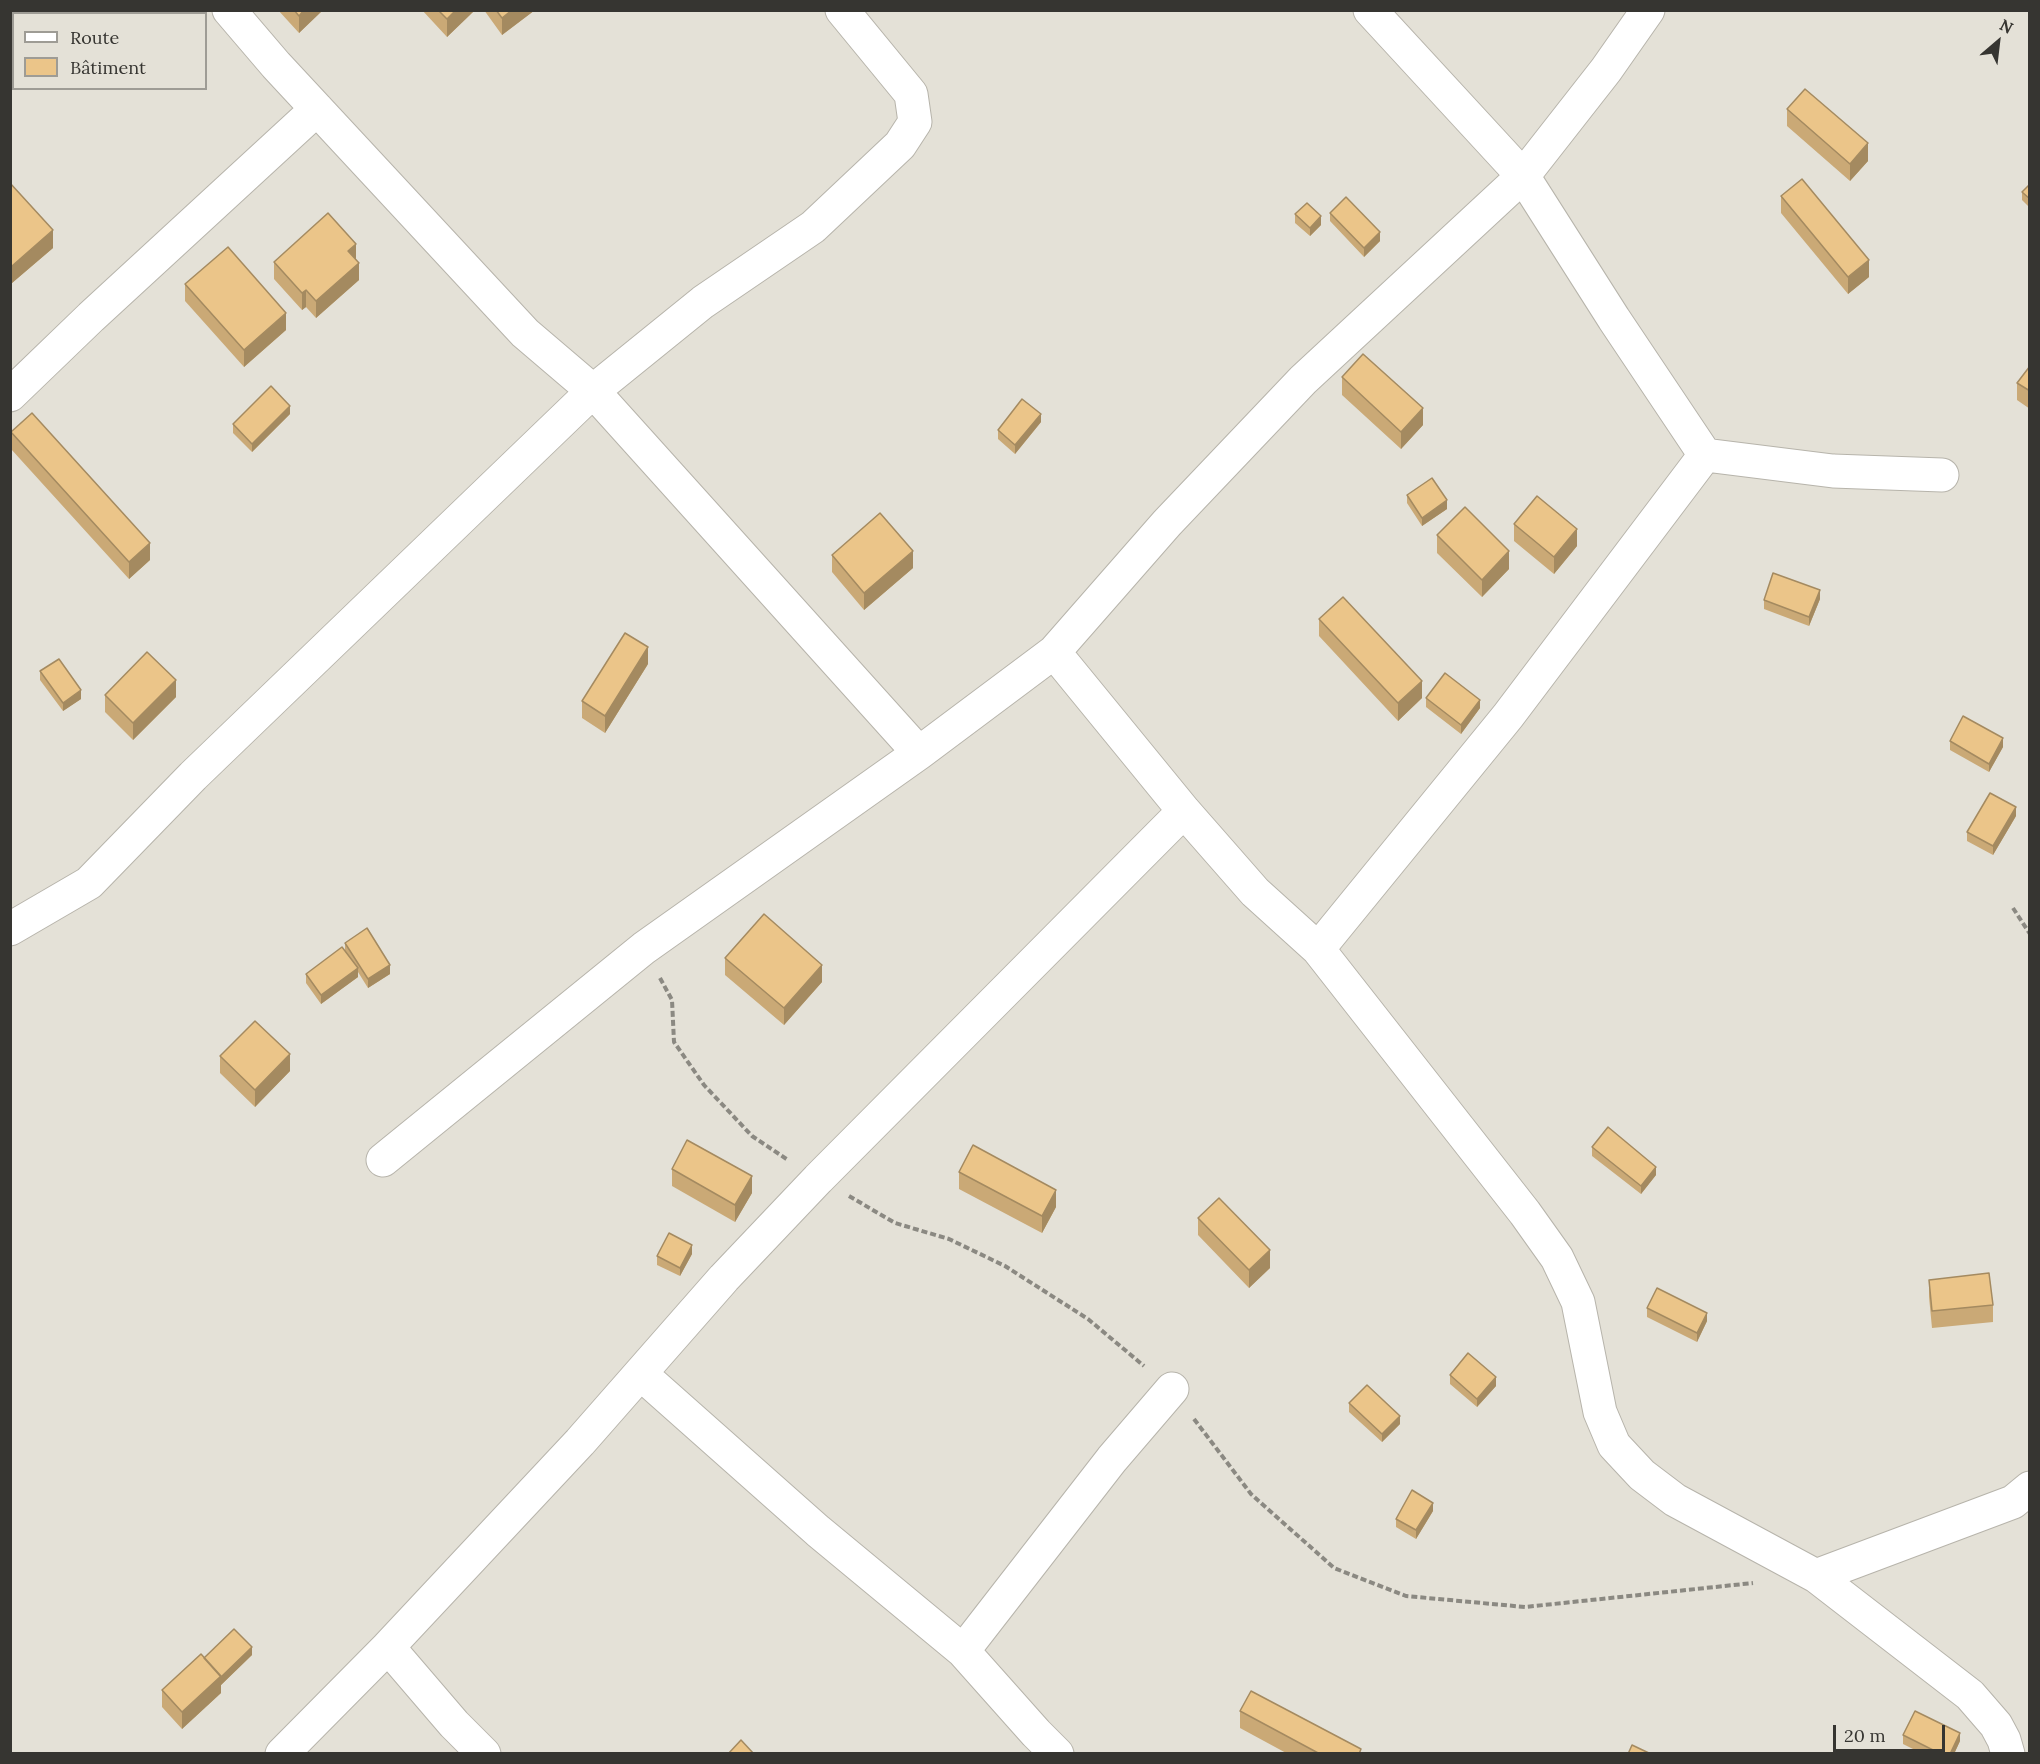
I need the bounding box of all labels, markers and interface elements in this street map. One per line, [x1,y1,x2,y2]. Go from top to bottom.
legend [12,12,207,90]
north arrow [1968,12,2028,72]
text: N [1996,14,2017,38]
text: Route [70,26,119,49]
text: Bâtiment [70,56,146,79]
scale bar [1836,1713,1948,1751]
text: 20 m [1844,1724,1886,1747]

